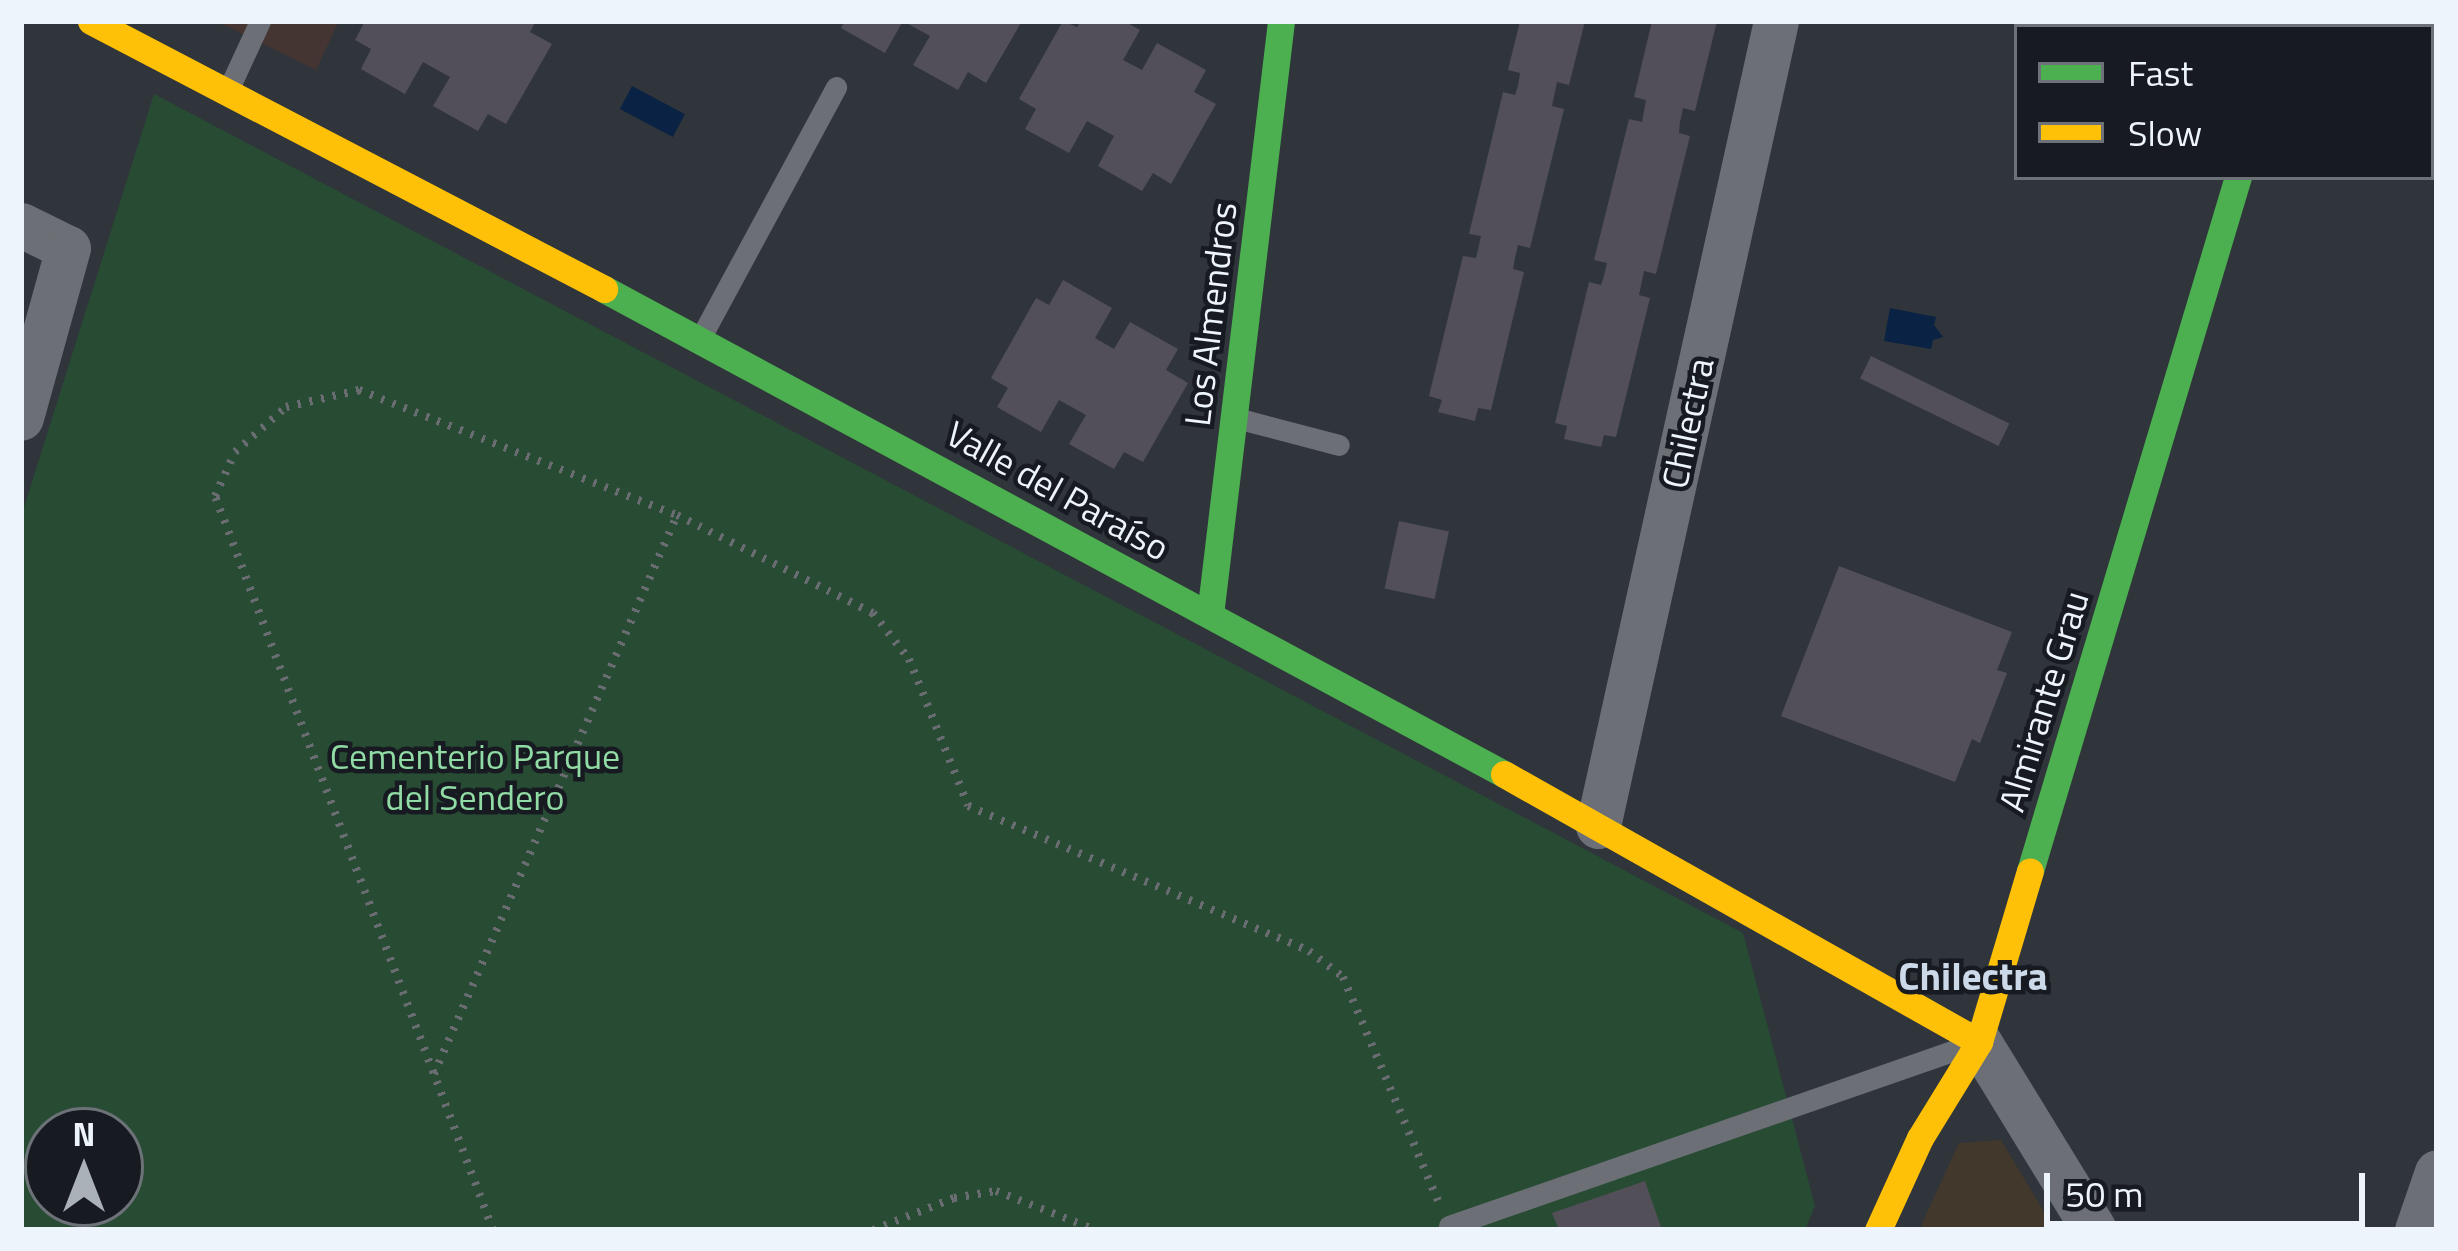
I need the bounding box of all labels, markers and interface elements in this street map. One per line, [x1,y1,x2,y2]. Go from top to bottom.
legend [2014,24,2434,180]
text: Fast [2128,45,2193,100]
text: Slow [2128,105,2202,160]
street label: Los Almendros [1175,200,1245,428]
street label: Chilectra [1652,354,1722,492]
street label: Valle del Paraíso [939,411,1177,569]
street label: Almirante Grau [1989,586,2097,816]
park label: Cementerio Parque del Sendero [330,733,620,818]
district label: Chilectra [1898,953,2048,999]
north arrow [24,1107,144,1227]
text: N [73,1109,95,1159]
scale bar [2050,1149,2371,1223]
text: 50 m [2065,1166,2143,1221]

